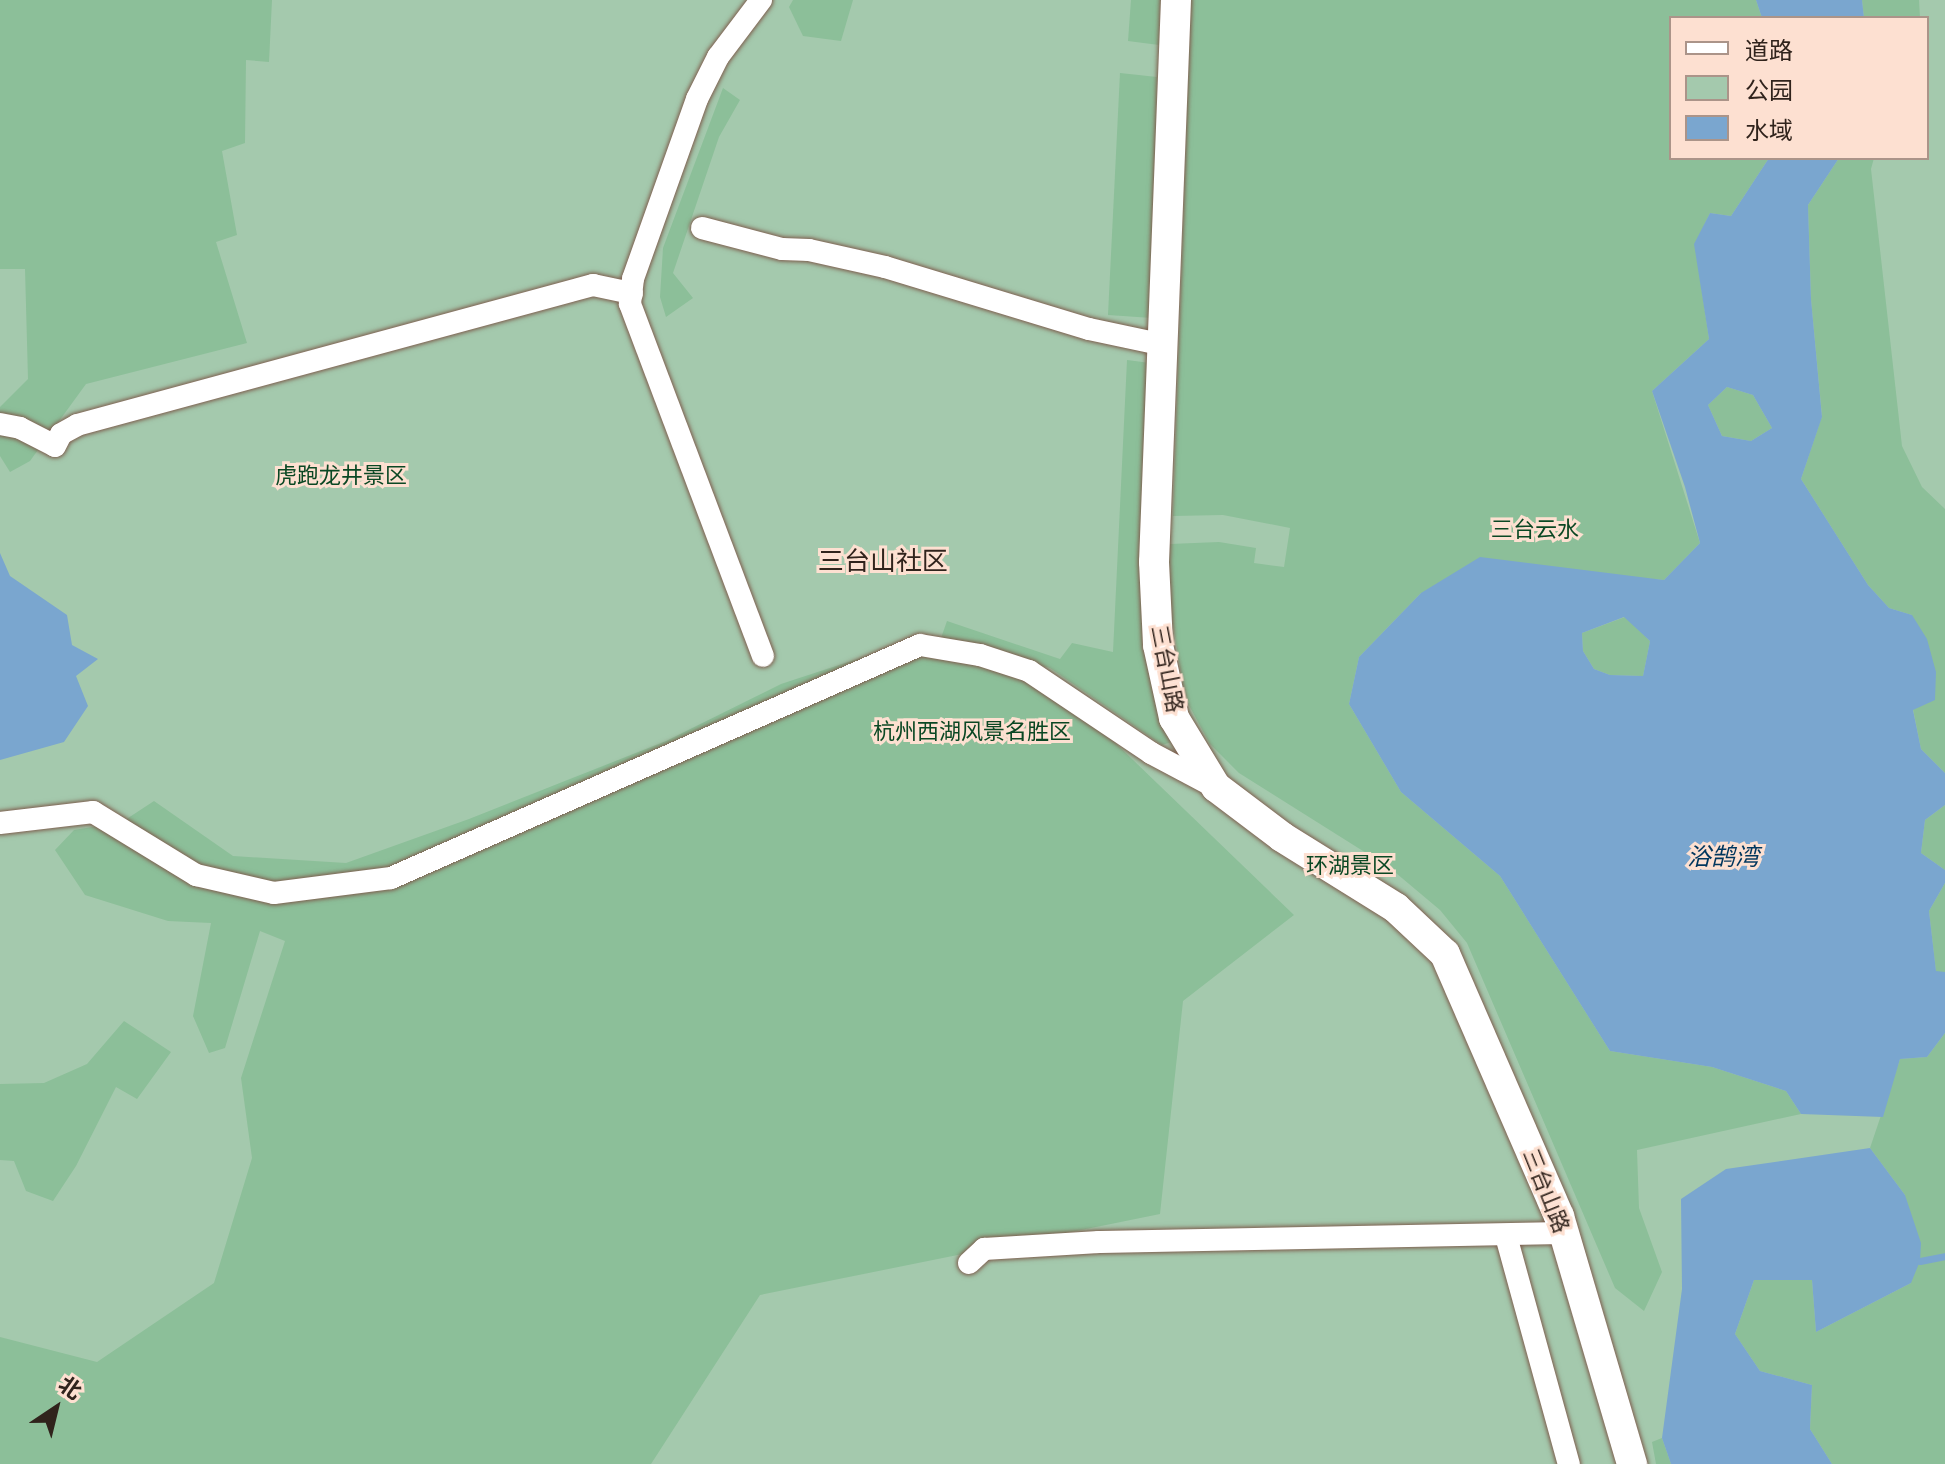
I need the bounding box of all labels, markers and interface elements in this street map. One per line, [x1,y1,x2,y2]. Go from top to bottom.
legend [1669,16,1929,160]
text: 道路 [1745,37,1793,65]
text: 公园 [1745,77,1793,105]
text: 水域 [1745,117,1793,145]
park label: 虎跑龙井景区 [275,463,407,489]
park label: 三台云水 [1491,517,1579,543]
district label: 三台山社区 [818,546,948,578]
street label: 三台山路 [1146,623,1188,715]
park label: 杭州西湖风景名胜区 [873,719,1071,745]
water label: 浴鹄湾 [1687,844,1759,872]
park label: 环湖景区 [1306,853,1394,879]
street label: 三台山路 [1517,1145,1575,1237]
north arrow [16,1368,96,1448]
text: 北 [54,1371,86,1404]

